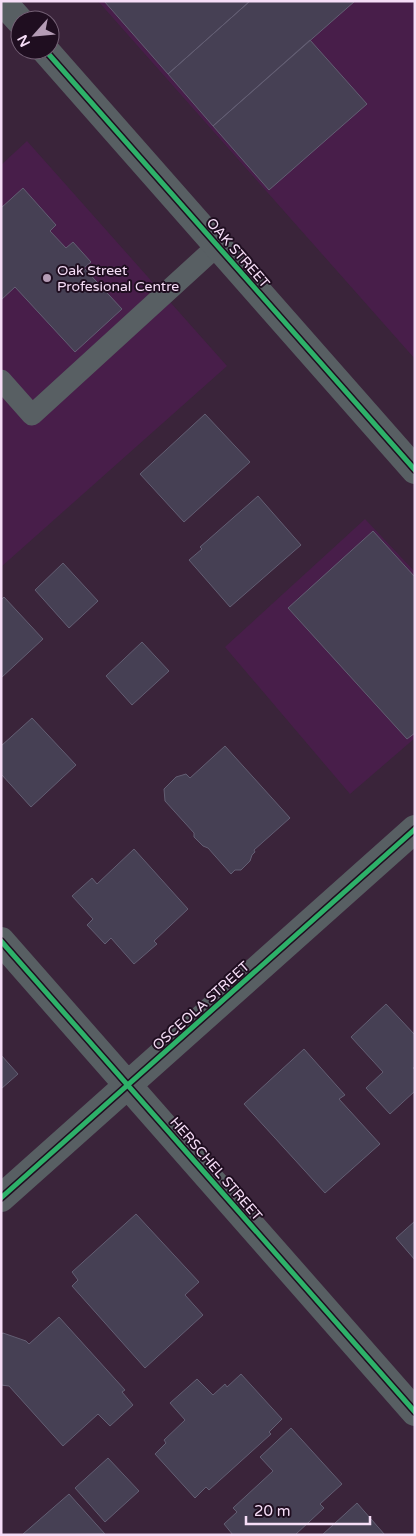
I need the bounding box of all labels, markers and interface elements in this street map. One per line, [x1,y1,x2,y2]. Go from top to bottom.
north arrow [10,10,60,60]
text: N [14,32,34,50]
street label: OAK STREET [203,214,273,292]
place label: Oak Street Profesional Centre [57,262,179,295]
marker: Oak Street Profesional Centre [41,272,53,284]
street label: OSCEOLA STREET [149,958,253,1054]
street label: HERSCHEL STREET [166,1114,266,1225]
scale bar [246,1494,370,1526]
text: 20 m [254,1502,291,1520]

